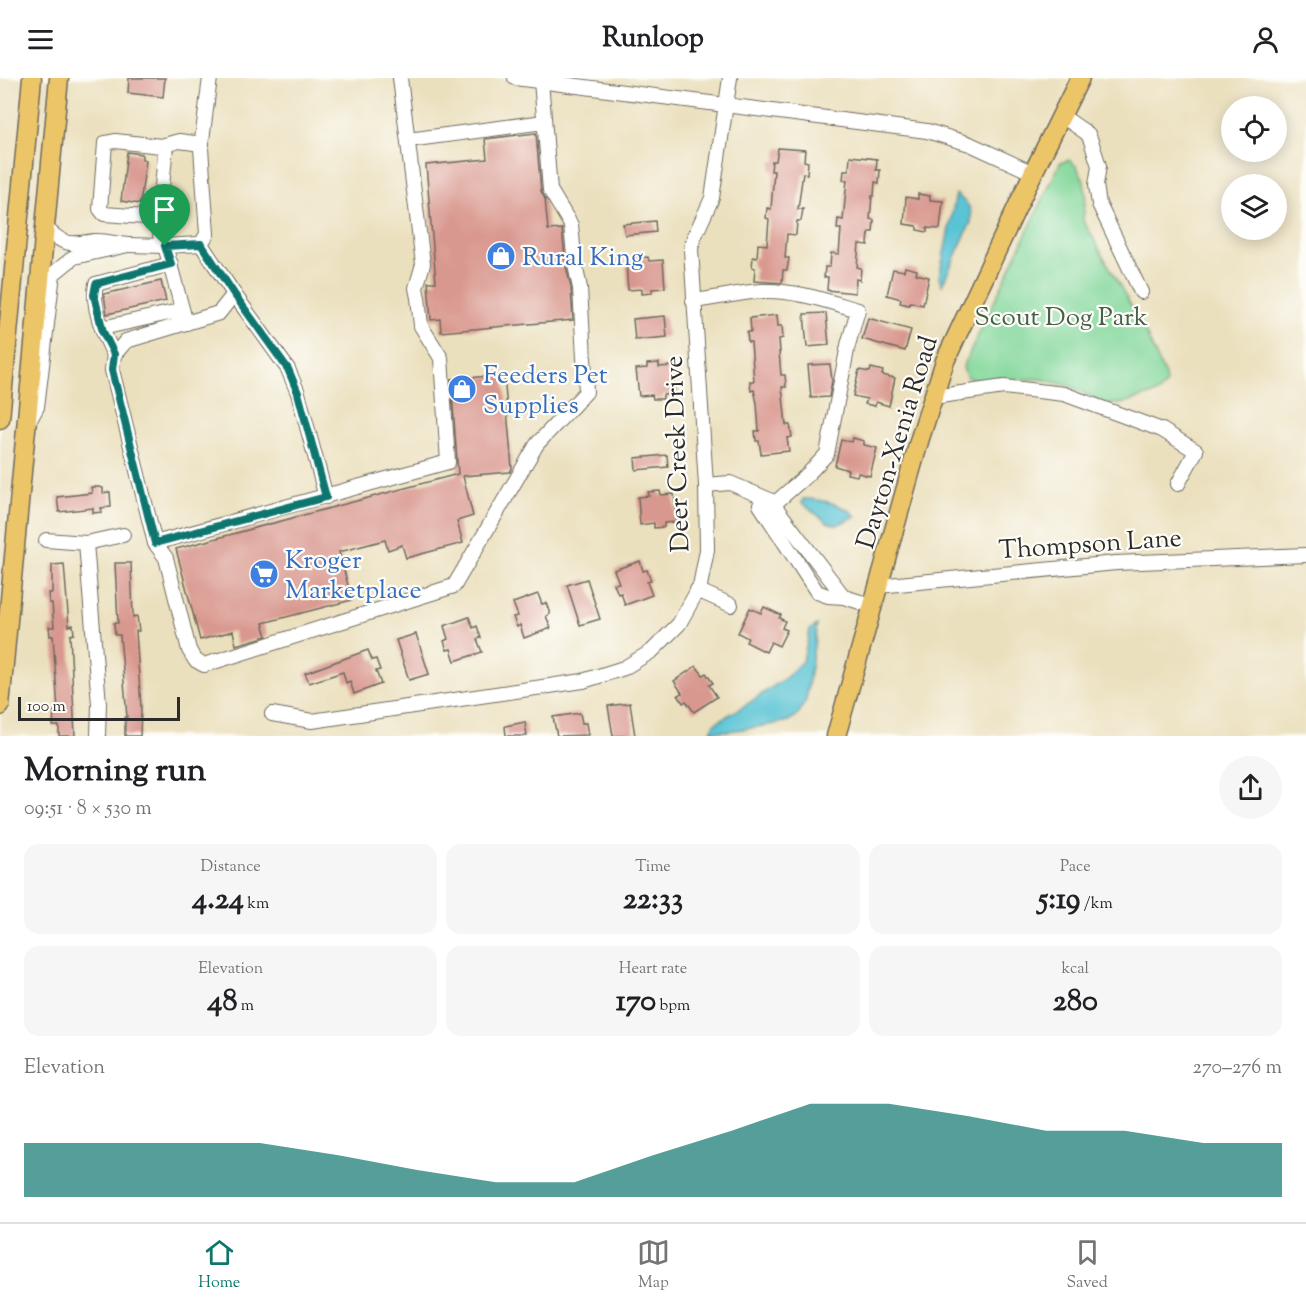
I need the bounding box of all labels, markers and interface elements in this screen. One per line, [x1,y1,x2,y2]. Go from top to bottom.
text: Runloop [602,20,704,59]
icon: menu [24,23,57,56]
icon: person [1249,23,1282,56]
map controls [1221,96,1287,240]
button: locate [1221,96,1287,162]
button: layers [1221,174,1287,240]
pin [139,184,190,246]
icon: arrive [148,193,181,226]
shop icon: Rural King [485,240,517,272]
place label: Rural King [522,240,643,277]
park label: Scout Dog Park [974,300,1148,337]
street label: Dayton-Xenia Road [848,331,948,554]
street label: Deer Creek Drive [657,355,700,553]
place label: Feeders Pet Supplies [483,358,608,425]
shop icon: Feeders Pet Supplies [446,373,478,405]
street label: Thompson Lane [997,521,1183,570]
place label: Kroger Marketplace [285,543,422,610]
supermarket icon: Kroger Marketplace [248,558,280,590]
scale bar [18,694,180,722]
text: 100 m [27,696,66,719]
text: Morning run [24,748,206,796]
button: share [1219,756,1282,819]
text: 09:51 · 8 × 530 m [24,795,152,824]
text: Distance [200,856,261,879]
text: Time [635,856,671,879]
text: Pace [1060,856,1091,879]
text: 4.24 [192,879,244,922]
text: 22:33 [623,879,683,922]
text: 5:19 [1038,879,1080,922]
text: km [244,893,269,916]
text: /km [1080,893,1113,916]
text: Elevation [198,958,263,981]
text: Heart rate [619,958,687,981]
text: kcal [1062,958,1089,981]
text: 48 [207,981,237,1024]
text: 170 [616,981,656,1024]
text: 280 [1053,981,1098,1024]
text: m [237,995,254,1018]
text: bpm [656,995,690,1018]
text: Elevation [24,1054,105,1083]
text: 270–276 m [1193,1054,1282,1083]
tab: Home [198,1236,240,1295]
tab: Map [637,1236,670,1295]
tab: Saved [1067,1236,1108,1295]

